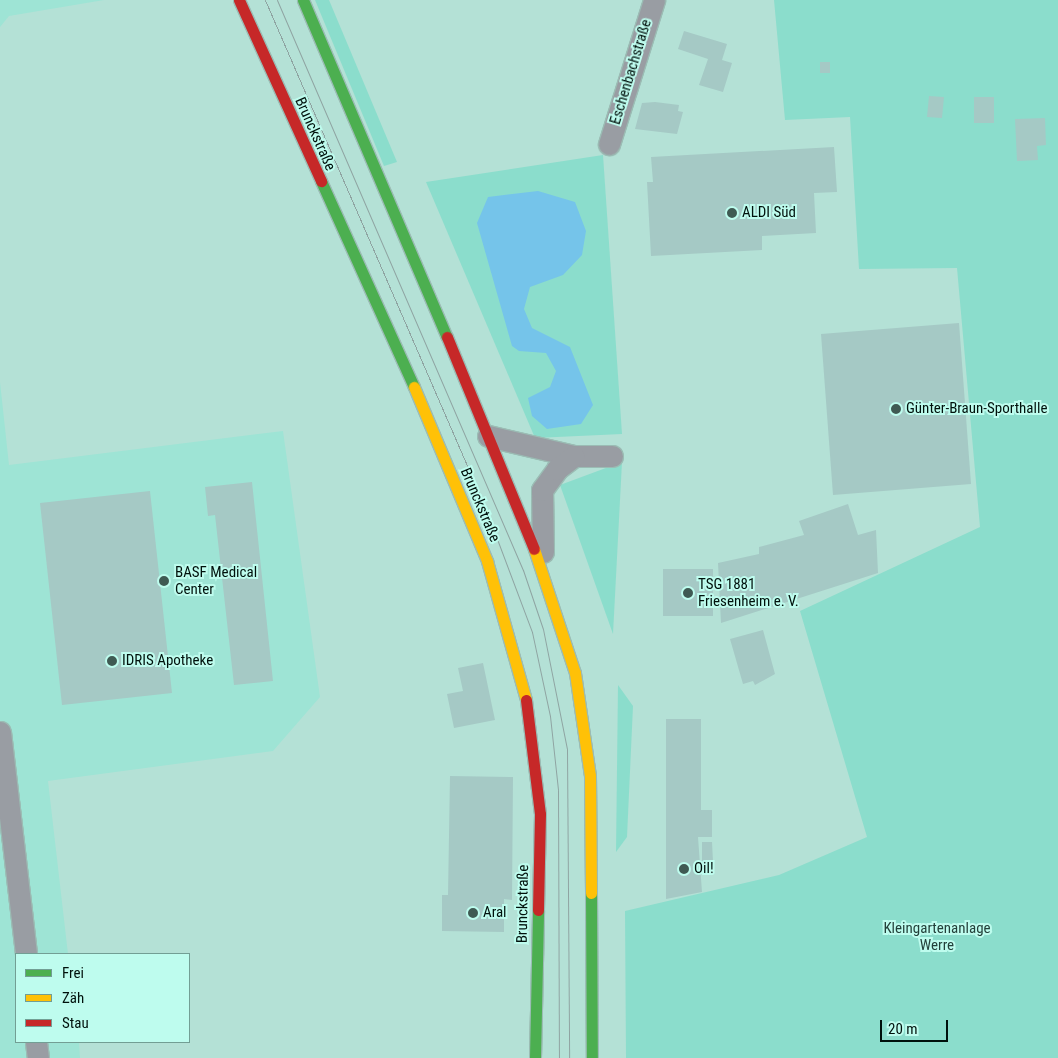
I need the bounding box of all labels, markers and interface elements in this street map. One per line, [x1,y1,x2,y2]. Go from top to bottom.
street label: Eschenbachstraße [606,17,656,127]
street label: Brunckstraße [291,94,339,174]
place label: ALDI Süd [742,204,796,222]
marker: ALDI Süd [726,207,738,219]
place label: Günter-Braun-Sporthalle [906,400,1047,418]
marker: Günter-Braun-Sporthalle [890,403,902,415]
street label: Brunckstraße [456,465,504,545]
place label: BASF Medical Center [175,563,257,598]
marker: BASF Medical Center [157,574,171,588]
place label: TSG 1881 Friesenheim e. V. [698,575,799,610]
marker: TSG 1881 Friesenheim e. V. [682,587,694,599]
place label: IDRIS Apotheke [122,652,213,670]
marker: IDRIS Apotheke [106,655,118,667]
place label: Oil! [694,860,714,878]
marker: Oil! [678,863,690,875]
street label: Brunckstraße [513,865,533,943]
place label: Aral [483,904,507,922]
marker: Aral [467,907,479,919]
park label: Kleingartenanlage Werre [883,919,991,954]
legend [15,953,190,1043]
text: Frei [62,964,84,982]
text: Zäh [62,989,84,1007]
scale bar [883,1010,950,1042]
text: Stau [62,1014,89,1032]
text: 20 m [888,1020,918,1038]

